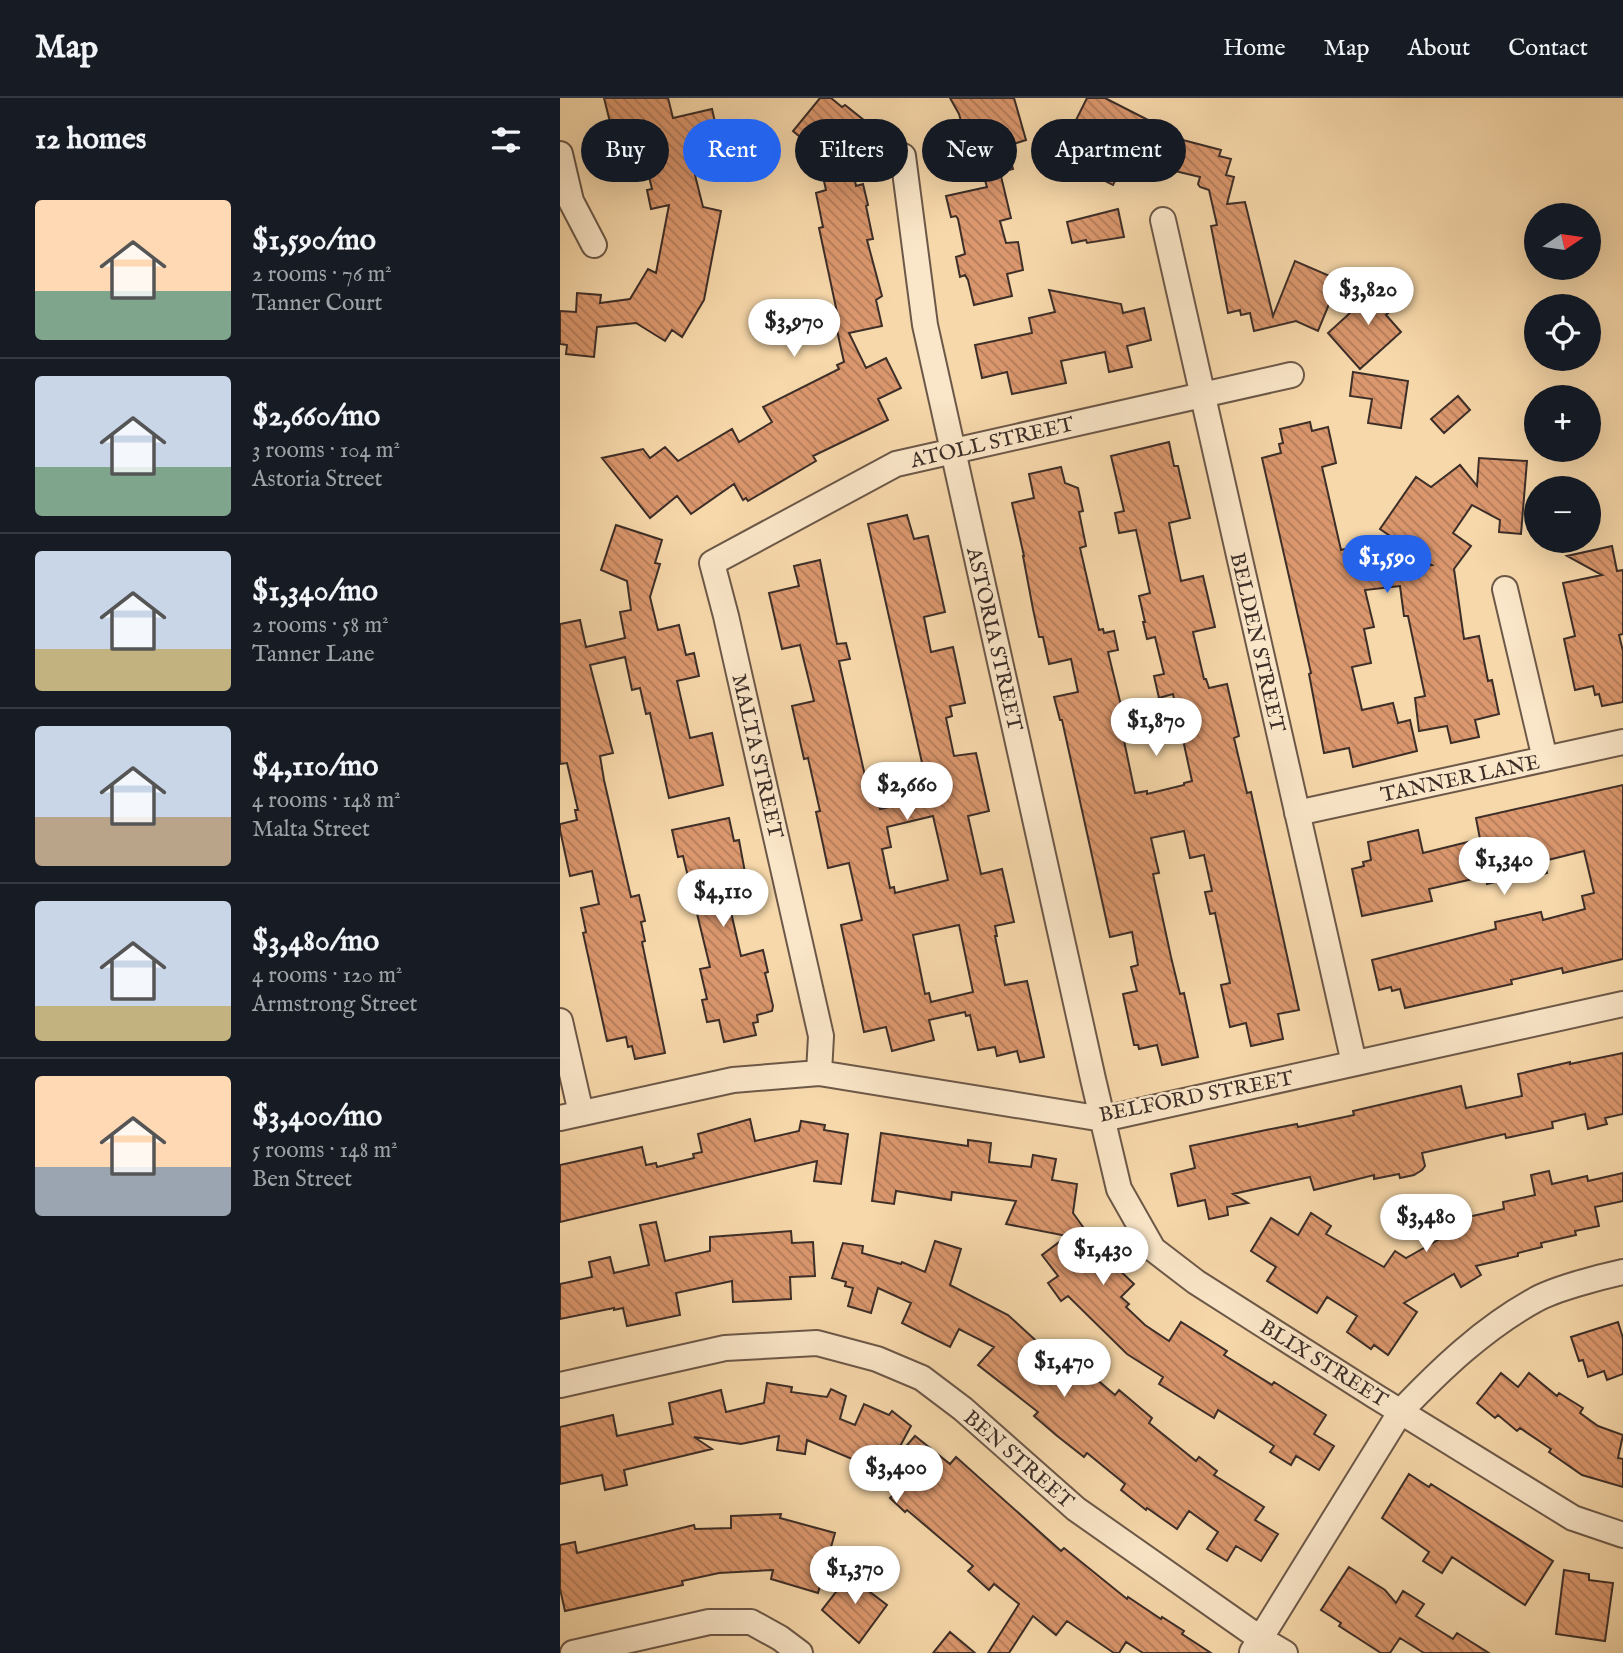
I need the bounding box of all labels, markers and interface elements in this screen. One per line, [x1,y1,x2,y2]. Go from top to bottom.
text: Map [35,27,98,69]
text: Home [1223,33,1286,64]
text: Map [1324,33,1370,64]
text: About [1408,33,1470,64]
text: Contact [1508,33,1588,64]
chip: Buy [581,119,669,182]
chip: Rent [683,119,781,182]
chip: Filters [795,119,908,182]
chip: New [922,119,1017,182]
chip: Apartment [1031,119,1186,182]
text: 12 homes [35,121,146,159]
icon: filters [487,121,525,159]
north arrow [1524,203,1601,280]
map controls [1524,203,1601,553]
text: $1,590/mo [252,222,376,260]
icon: home [91,228,175,312]
text: 2 rooms · 76 m² [252,260,392,289]
pin: $3,820 [1311,268,1425,327]
text: $3,820 [1339,275,1397,304]
text: Tanner Court [252,289,383,318]
button: locate [1524,294,1601,371]
pin: $3,970 [737,300,851,359]
text: $3,970 [764,307,824,336]
button: + [1524,385,1601,462]
text: $2,660/mo [252,398,380,436]
icon: home [91,404,175,488]
street label: ATOLL STREET [907,411,1077,476]
text: 3 rooms · 104 m² [252,436,400,465]
text: Astoria Street [252,465,383,494]
button: − [1524,476,1601,553]
pin: $1,590 [1330,536,1444,595]
text: $1,590 [1358,543,1416,572]
street label: ASTORIA STREET [959,544,1028,734]
street label: BELDEN STREET [1223,550,1291,736]
text: $1,340/mo [252,573,378,611]
icon: home [91,579,175,663]
text: 2 rooms · 58 m² [252,611,389,640]
text: Tanner Lane [252,640,375,669]
street label: MALTA STREET [725,672,789,842]
pin: $1,870 [1099,698,1213,758]
text: $1,870 [1127,706,1185,735]
text: $4,110/mo [252,748,379,786]
street label: TANNER LANE [1378,749,1542,810]
icon: home [91,754,175,838]
pin: $2,660 [850,762,964,822]
text: $2,660 [877,770,937,799]
text: 4 rooms · 148 m² [252,786,401,815]
text: Malta Street [252,815,370,844]
pin: $1,340 [1447,838,1561,897]
text: $1,340 [1475,845,1533,874]
pin: $4,110 [666,870,780,929]
text: $4,110 [693,877,753,906]
text: $3,480/mo [252,923,379,961]
icon: home [91,929,175,1013]
text: 4 rooms · 120 m² [252,961,402,990]
text: Armstrong Street [252,990,417,1019]
street label: BELFORD STREET [1097,1065,1296,1130]
text: $3,400/mo [252,1098,382,1136]
icon: home [91,1104,175,1188]
text: 5 rooms · 148 m² [252,1136,398,1165]
text: Ben Street [252,1165,352,1194]
pin: $3,480 [1369,1194,1483,1254]
text: $3,480 [1396,1202,1456,1231]
pin: $1,430 [1046,1228,1160,1287]
text: $1,430 [1073,1235,1133,1264]
street label: BLIX STREET [1254,1314,1393,1415]
pin: $1,470 [1007,1340,1121,1399]
text: $1,470 [1034,1347,1094,1376]
street label: BEN STREET [957,1405,1079,1516]
pin: $3,400 [839,1446,953,1505]
text: $3,400 [865,1453,927,1482]
pin: $1,370 [798,1546,912,1606]
text: $1,370 [826,1554,884,1583]

